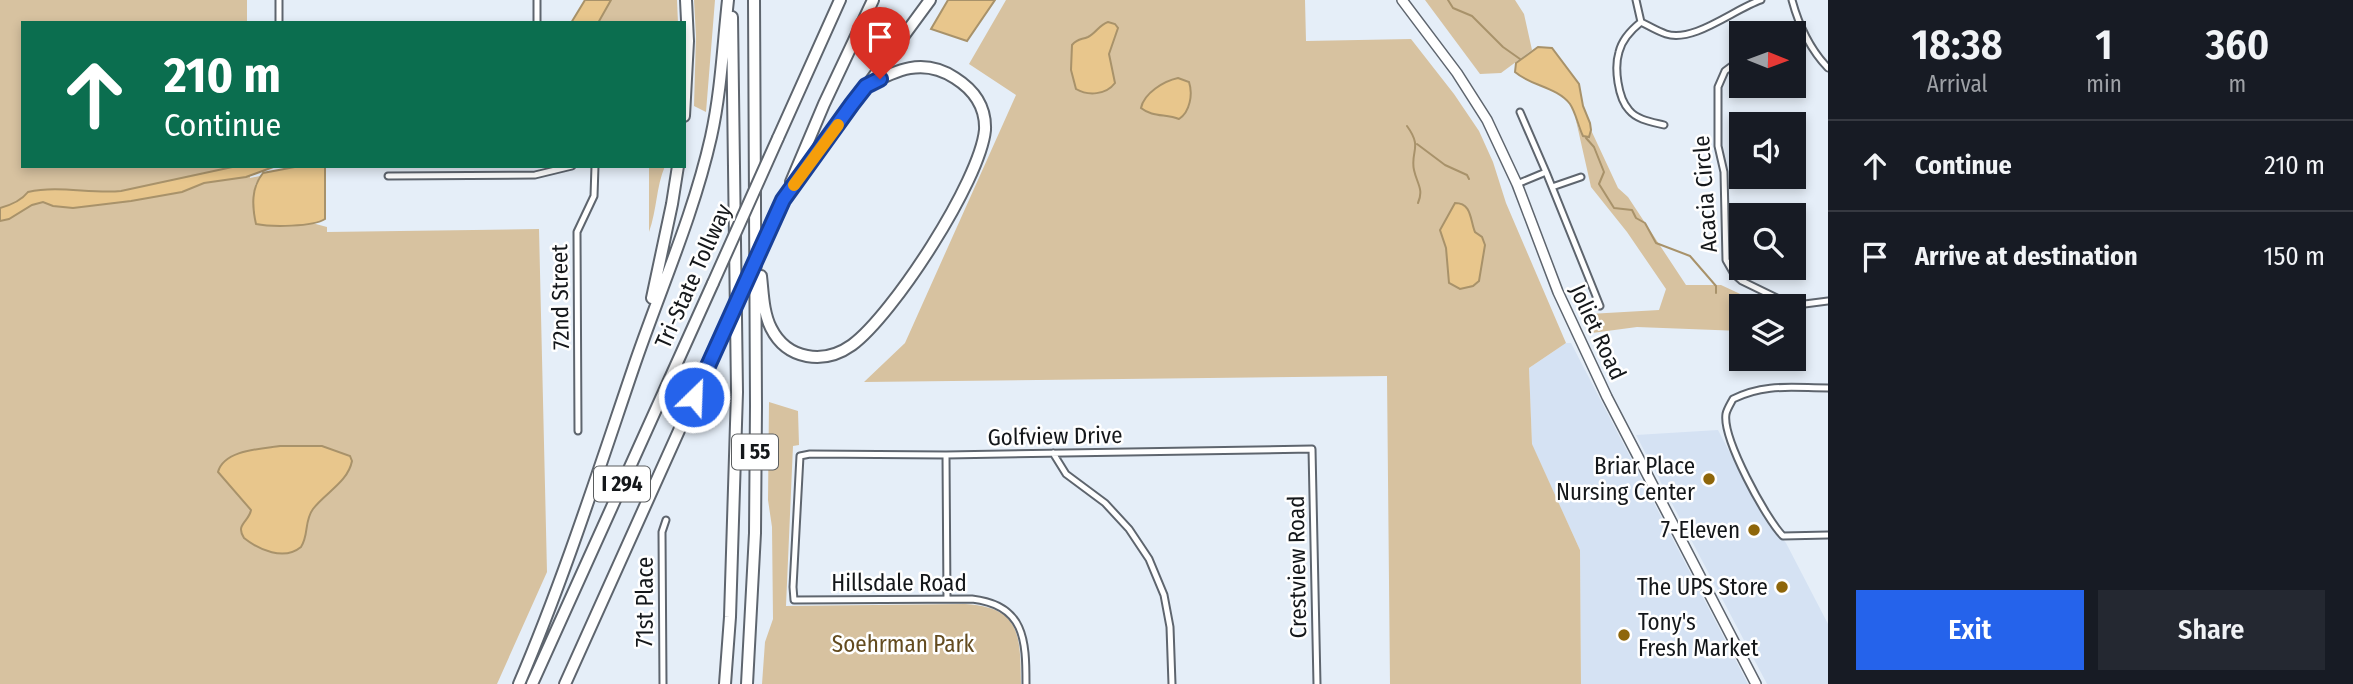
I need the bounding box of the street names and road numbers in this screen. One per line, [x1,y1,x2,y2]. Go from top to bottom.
street label: Acacia Circle [1687,135,1723,253]
street label: Tri-State Tollway [649,199,738,352]
street label: 72nd Street [545,243,575,350]
street label: Joliet Road [1564,280,1632,384]
street label: Golfview Drive [987,421,1123,451]
road number: I 55 [732,434,778,470]
road number: I 294 [594,466,650,502]
street label: Crestview Road [1282,495,1312,639]
street label: 71st Place [631,557,659,647]
street label: Hillsdale Road [831,569,967,597]

